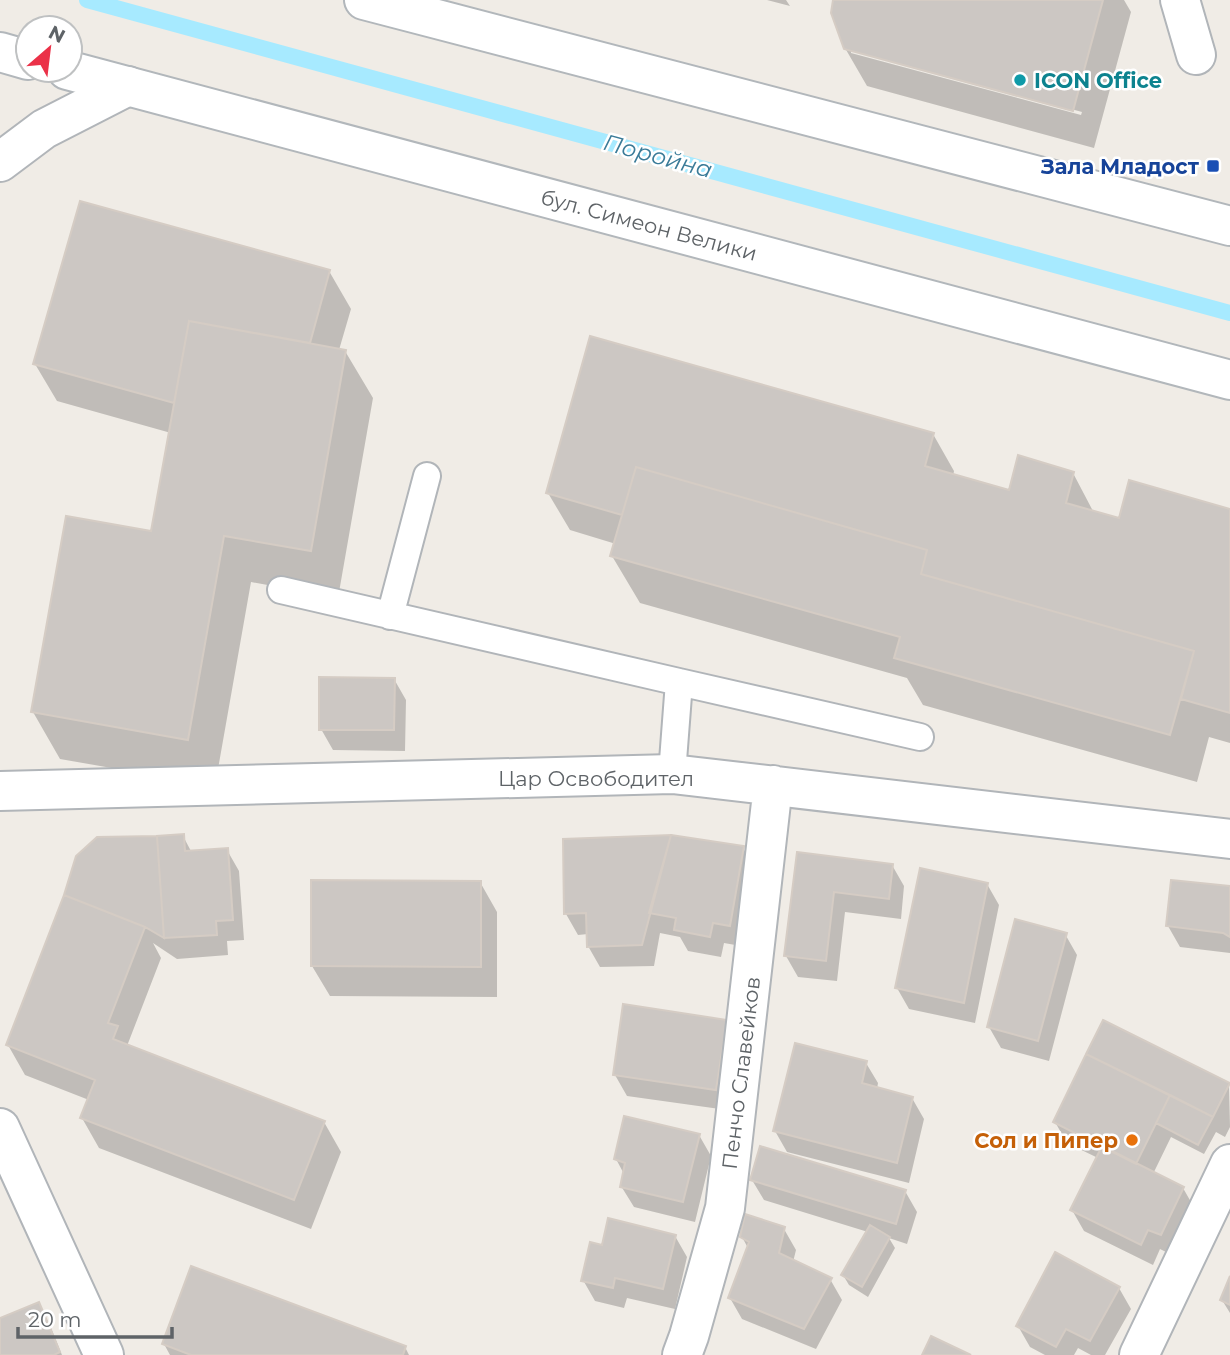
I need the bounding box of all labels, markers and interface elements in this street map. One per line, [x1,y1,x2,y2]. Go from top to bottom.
north arrow [14,14,84,84]
text: N [45,21,69,48]
place label: ICON Office [1034,68,1162,93]
marker: ICON Office [1012,72,1028,88]
water label: Поройна [600,128,716,184]
place label: Зала Младост [1040,154,1200,179]
marker: Зала Младост [1205,158,1221,174]
street label: бул. Симеон Велики [538,184,760,266]
street label: Цар Освободител [498,766,694,791]
street label: Пенчо Славейков [717,975,765,1171]
place label: Сол и Пипер [974,1128,1118,1153]
marker: Сол и Пипер [1124,1132,1140,1148]
scale bar [18,1296,172,1340]
text: 20 m [28,1307,82,1332]

